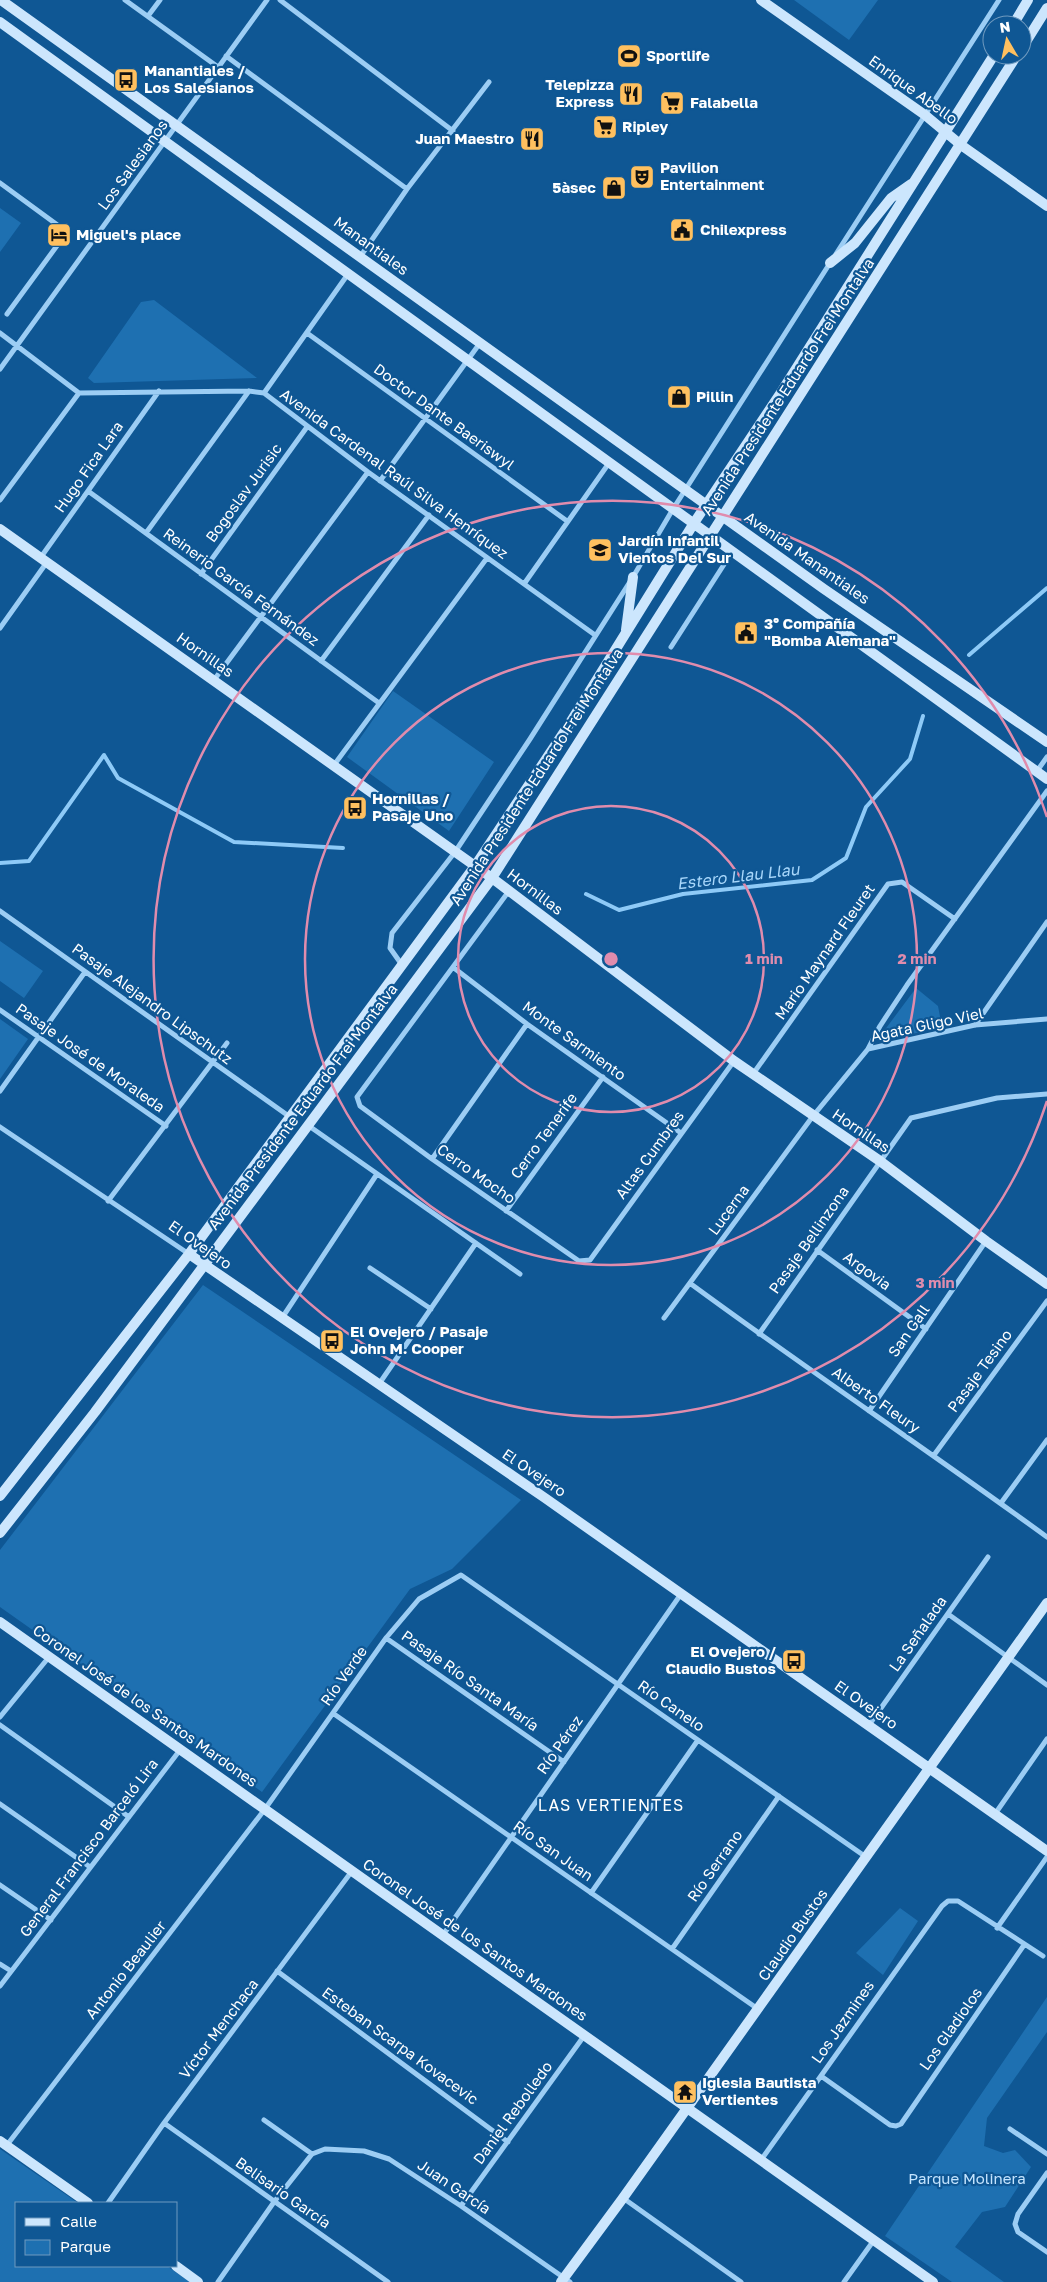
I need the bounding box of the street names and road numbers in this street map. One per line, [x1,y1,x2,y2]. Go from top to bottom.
street label: Enrique Abello [866,51,962,127]
street label: Los Salesianos [93,116,171,213]
street label: Manantiales [331,212,412,278]
street label: Avenida Presidente Eduardo Frei Montalva [697,254,877,519]
street label: Doctor Dante Baeriswyl [371,359,519,473]
street label: Avenida Cardenal Raúl Silva Henríquez [277,384,512,562]
street label: Hugo Fica Lara [50,417,126,515]
street label: Bogoslav Jurisic [201,439,285,545]
street label: Avenida Manantiales [742,507,874,607]
street label: Reinerio García Fernández [160,524,323,649]
street label: Hornillas [174,628,238,680]
street label: Avenida Presidente Eduardo Frei Montalva [446,644,626,909]
street label: Hornillas [504,864,567,918]
street label: Mario Maynard Fleuret [770,880,878,1023]
street label: Pasaje Alejandro Lipschutz [69,939,237,1068]
street label: Avenida Presidente Eduardo Frei Montalva [204,980,401,1233]
street label: Monte Sarmiento [519,997,630,1084]
street label: Pasaje José de Moraleda [13,999,168,1115]
street label: Agata Gligo Viel [869,1003,985,1045]
street label: Cerro Tenerife [506,1089,581,1182]
street label: Hornillas [829,1104,894,1156]
street label: Altas Cumbres [611,1107,687,1202]
street label: Cerro Mocho [434,1140,519,1207]
street label: Lucerna [704,1181,752,1238]
street label: Pasaje Bellinzona [764,1182,852,1297]
street label: El Ovejero [165,1216,236,1272]
street label: Argovia [840,1247,895,1294]
street label: San Gall [884,1301,933,1360]
street label: Pasaje Tesino [943,1326,1015,1415]
street label: Alberto Fleury [829,1362,925,1437]
street label: El Ovejero [499,1444,570,1500]
street label: La Señalada [885,1592,950,1675]
street label: Coronel José de los Santos Mardones [30,1620,261,1790]
street label: Pasaje Río Santa María [399,1626,543,1734]
street label: Río Verde [316,1642,370,1709]
street label: Río Canelo [635,1676,708,1735]
street label: El Ovejero [831,1676,902,1732]
street label: Río Pérez [532,1711,586,1777]
street label: General Francisco Barceló Lira [15,1755,161,1940]
street label: Río San Juan [510,1816,597,1884]
street label: Río Serrano [683,1826,746,1905]
street label: Coronel José de los Santos Mardones [360,1854,591,2024]
street label: Claudio Bustos [754,1885,831,1984]
street label: Antonio Beaulier [81,1917,169,2022]
street label: Víctor Menchaca [175,1975,262,2082]
street label: Los Jazmines [807,1977,877,2066]
street label: Esteban Scarpa Kovacevic [319,1983,482,2108]
street label: Los Gladiolos [915,1984,985,2073]
street label: Daniel Rebolledo [469,2057,556,2167]
street label: Belisario García [233,2153,335,2232]
street label: Juan García [415,2155,495,2217]

